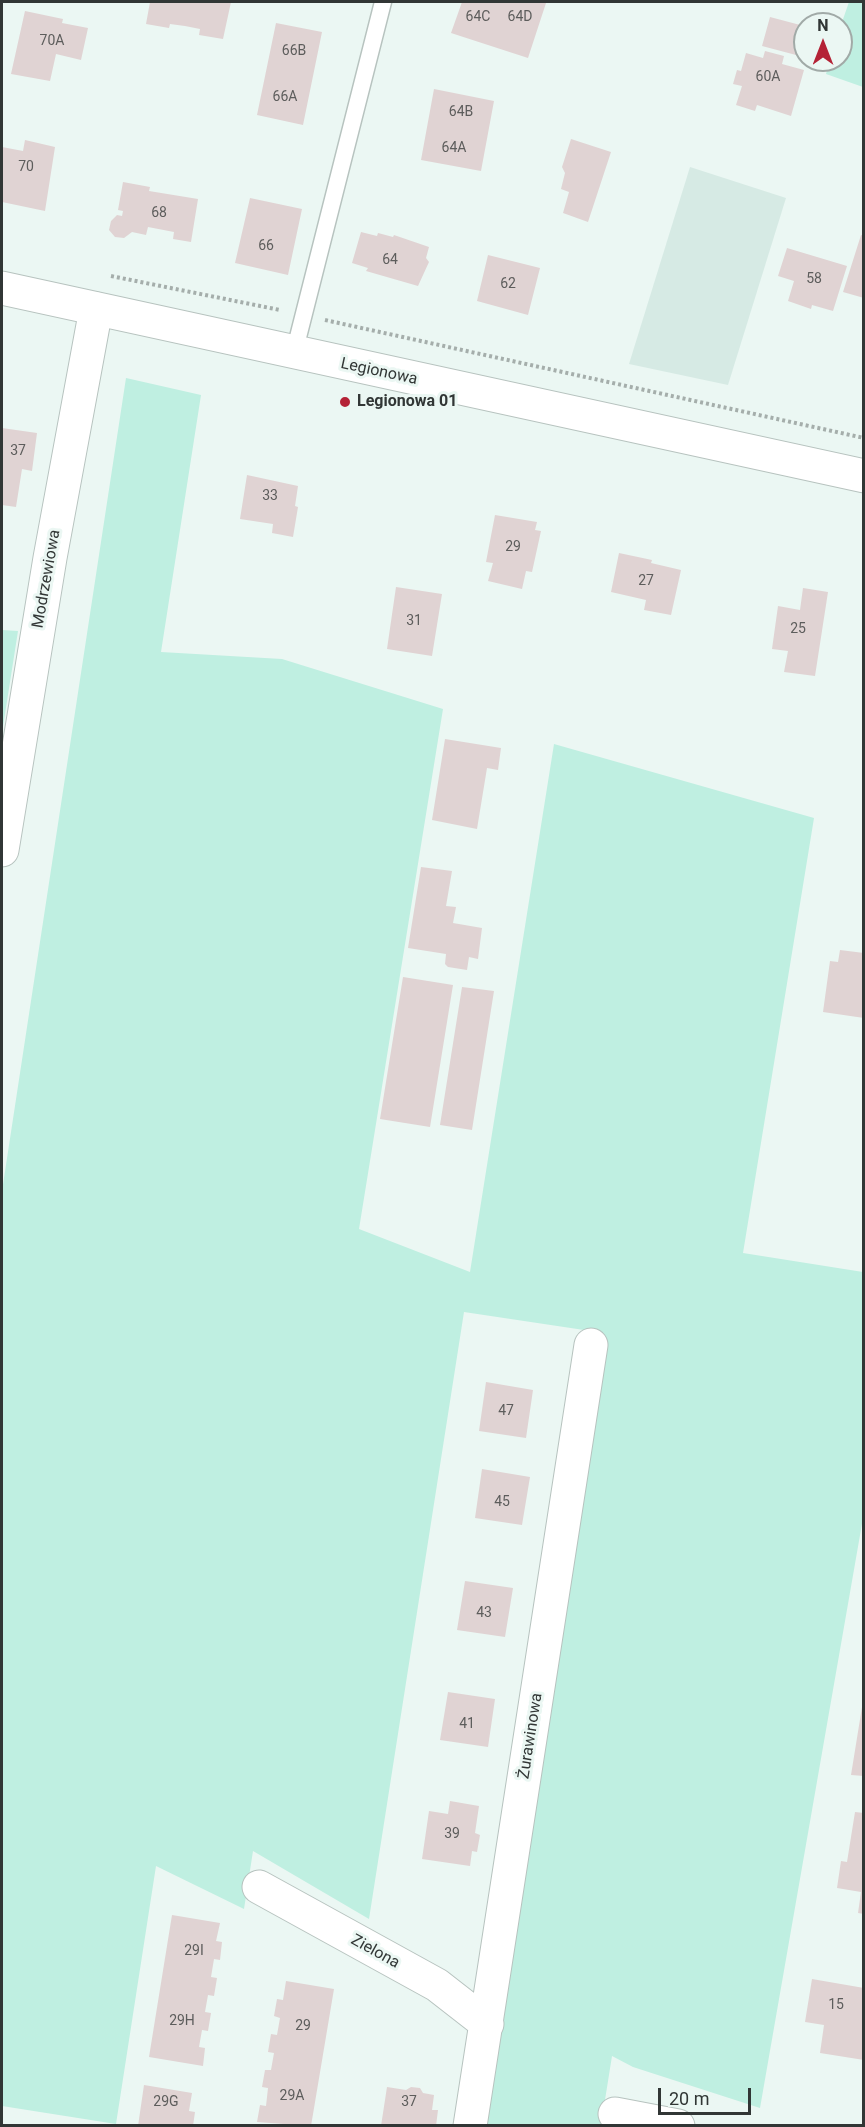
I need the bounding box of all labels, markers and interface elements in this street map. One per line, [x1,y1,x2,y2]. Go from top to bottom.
house number: 64C [466,9,490,25]
house number: 64D [508,9,532,25]
north arrow [793,12,853,72]
text: N [817,16,829,35]
house number: 70A [40,33,64,49]
house number: 66B [282,43,306,59]
house number: 60A [756,69,780,85]
house number: 66A [273,89,297,105]
house number: 64B [449,104,473,120]
house number: 64A [442,140,466,156]
house number: 70 [18,159,34,175]
house number: 68 [151,205,167,221]
house number: 66 [258,238,274,254]
house number: 64 [382,252,398,268]
house number: 58 [806,271,822,287]
house number: 62 [500,276,516,292]
street label: Legionowa [339,355,419,389]
place label: Legionowa 01 [357,392,457,412]
marker: Legionowa 01 [338,395,352,409]
house number: 37 [10,443,26,459]
house number: 33 [262,488,278,504]
street label: Modrzewiowa [29,528,65,630]
house number: 29 [505,539,521,555]
house number: 27 [638,573,654,589]
house number: 31 [406,613,422,629]
house number: 25 [790,621,806,637]
house number: 47 [498,1403,514,1419]
house number: 45 [494,1494,510,1510]
house number: 43 [476,1605,492,1621]
street label: Żurawinowa [515,1692,547,1780]
house number: 41 [459,1716,475,1732]
house number: 39 [444,1826,460,1842]
street label: Zielona [347,1931,403,1973]
house number: 29I [184,1943,204,1959]
house number: 15 [828,1997,844,2013]
house number: 29H [169,2013,195,2029]
house number: 29 [295,2018,311,2034]
scale bar [661,2076,754,2114]
house number: 29A [280,2088,304,2104]
text: 20 m [669,2088,709,2109]
house number: 29G [153,2094,179,2110]
house number: 37 [401,2094,417,2110]

